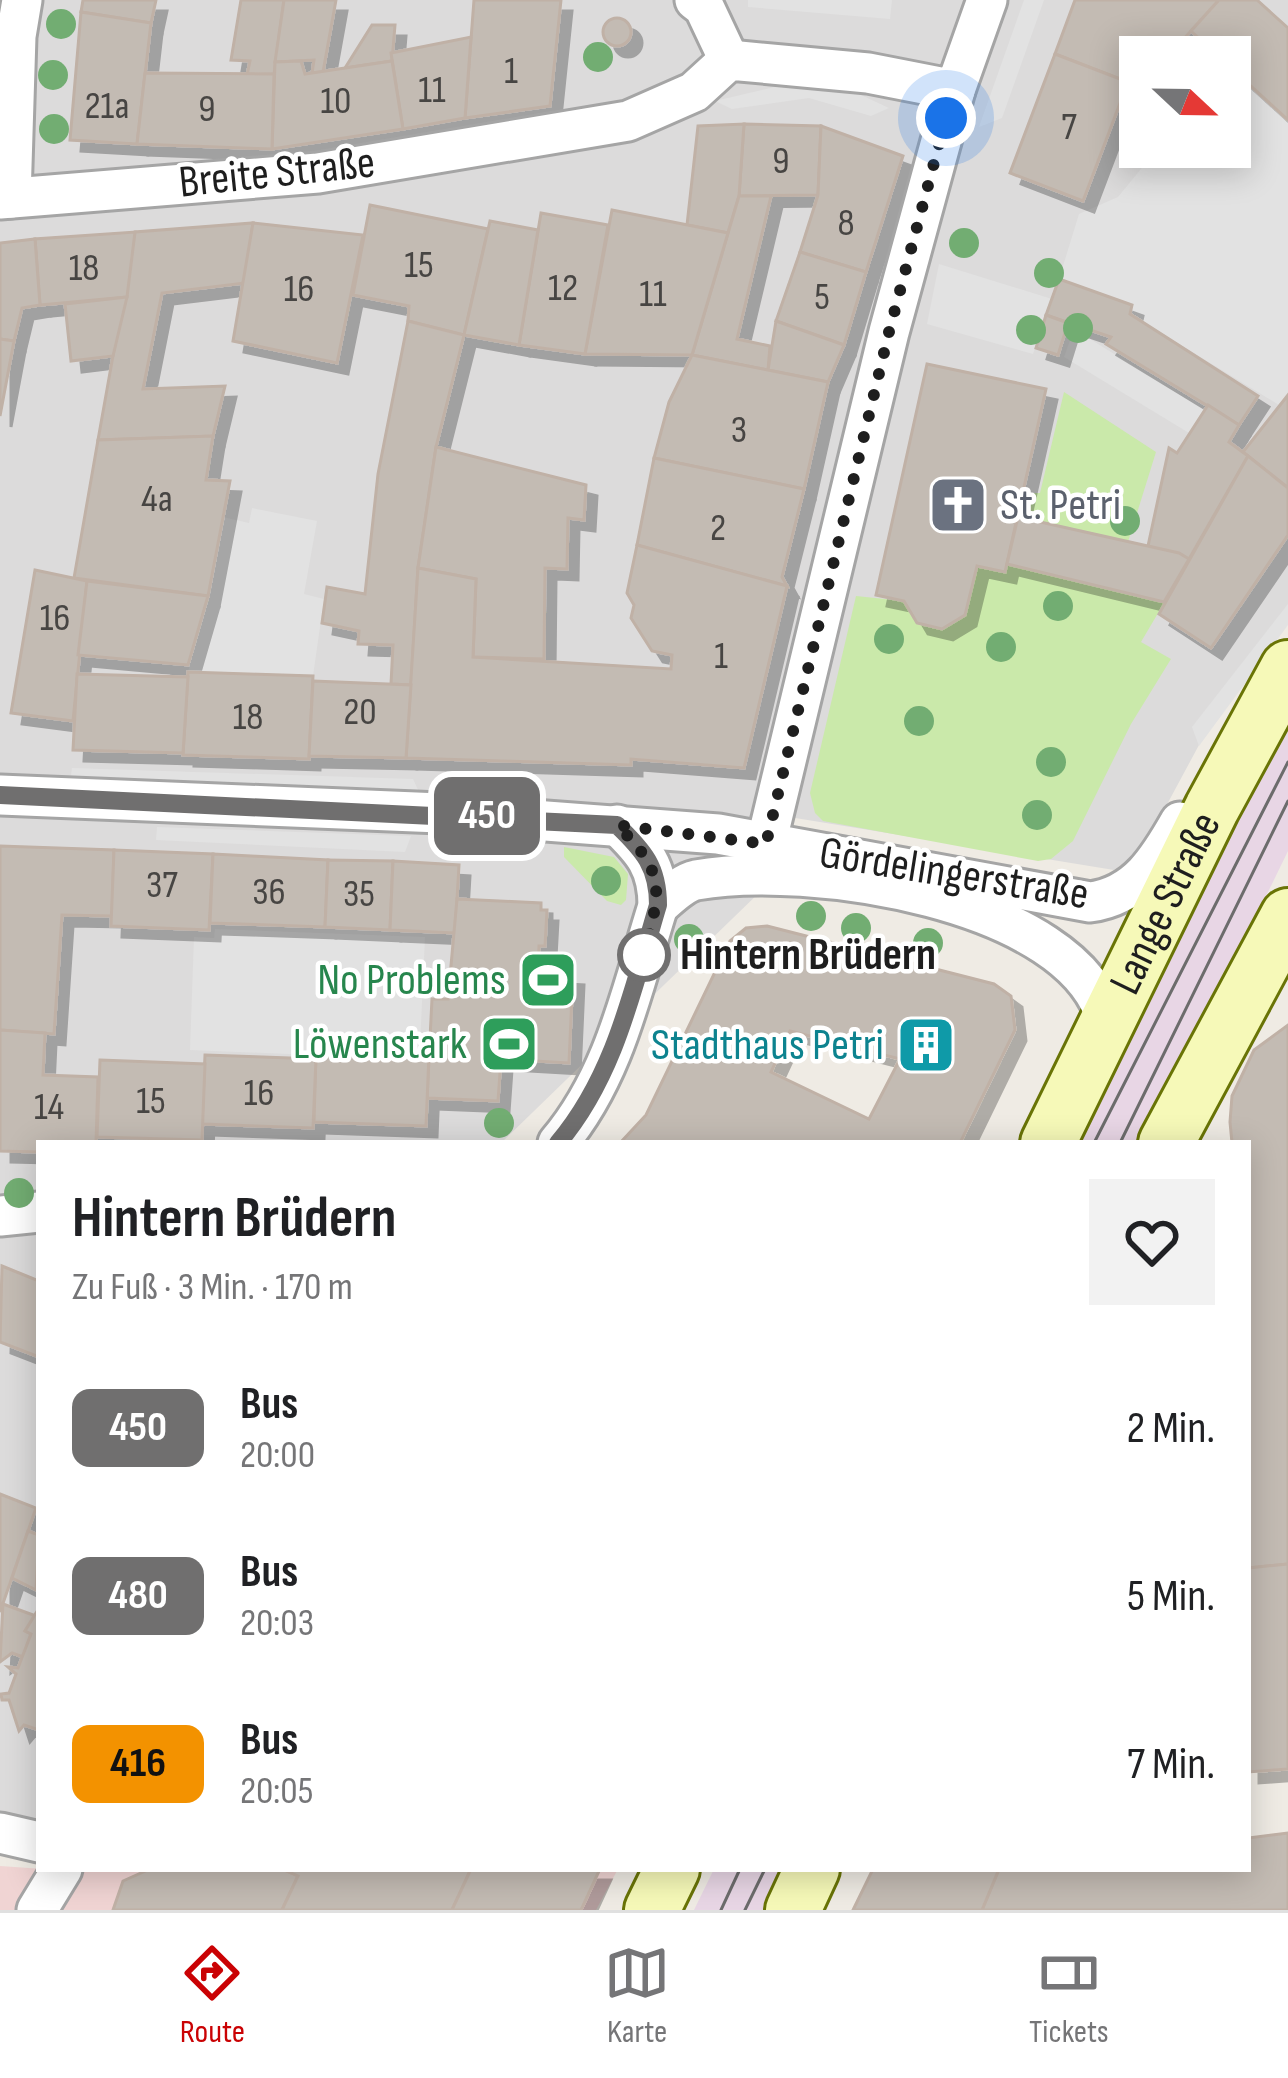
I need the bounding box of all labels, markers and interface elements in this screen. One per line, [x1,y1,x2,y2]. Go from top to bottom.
north arrow [1119,36,1251,168]
map controls [1119,36,1251,168]
house number: 1 [504,48,518,95]
house number: 11 [418,67,446,114]
house number: 10 [320,78,352,125]
house number: 21a [84,83,130,130]
house number: 9 [198,86,216,133]
your location [916,88,976,148]
house number: 7 [1061,104,1077,151]
street label: Breite Straße [176,135,378,211]
house number: 9 [772,138,790,185]
house number: 8 [837,200,855,247]
house number: 15 [404,242,434,289]
house number: 18 [69,245,99,292]
house number: 12 [548,265,578,312]
house number: 16 [284,266,314,313]
house number: 11 [639,271,667,318]
house number: 5 [814,274,830,321]
house number: 3 [731,407,747,454]
church icon: St. Petri [927,474,989,536]
house number: 4a [141,476,173,523]
place label: St. Petri [1000,478,1121,533]
house number: 2 [710,505,726,552]
house number: 16 [40,595,70,642]
house number: 1 [714,633,728,680]
house number: 20 [343,689,377,736]
house number: 18 [233,694,263,741]
line badge: 450 [418,777,556,855]
text: 450 [458,790,516,841]
street label: Lange Straße [1098,803,1233,1003]
street label: Gördelingerstraße [816,826,1092,922]
house number: 37 [146,862,178,909]
house number: 36 [252,869,286,916]
house number: 35 [343,871,375,918]
place label: Hintern Brüdern [680,928,936,983]
marker: Hintern Brüdern [619,930,669,980]
sports icon: No Problems [517,949,579,1011]
place label: No Problems [317,953,506,1008]
sports icon: Löwenstark [478,1013,540,1075]
building icon: Stadthaus Petri [895,1014,957,1076]
place label: Löwenstark [293,1017,467,1072]
place label: Stadthaus Petri [651,1018,884,1073]
house number: 16 [244,1070,274,1117]
house number: 15 [136,1078,166,1125]
house number: 14 [34,1084,64,1131]
button: heart [1089,1179,1215,1305]
text: Hintern Brüdern [72,1185,396,1253]
text: Zu Fuß · 3 Min. · 170 m [72,1264,353,1311]
text: Bus [240,1377,298,1432]
text: 2 Min. [1126,1401,1215,1456]
text: 450 [109,1402,167,1453]
text: 20:00 [240,1432,315,1479]
text: Bus [240,1545,298,1600]
text: 5 Min. [1127,1569,1215,1624]
text: 480 [108,1570,168,1621]
text: 20:03 [240,1600,314,1647]
text: Bus [240,1713,298,1768]
text: 7 Min. [1127,1737,1215,1792]
text: 416 [110,1738,166,1789]
text: 20:05 [240,1768,313,1815]
tab: Route [179,1940,245,2052]
tab: Karte [604,1940,670,2052]
tab: Tickets [1029,1940,1109,2052]

